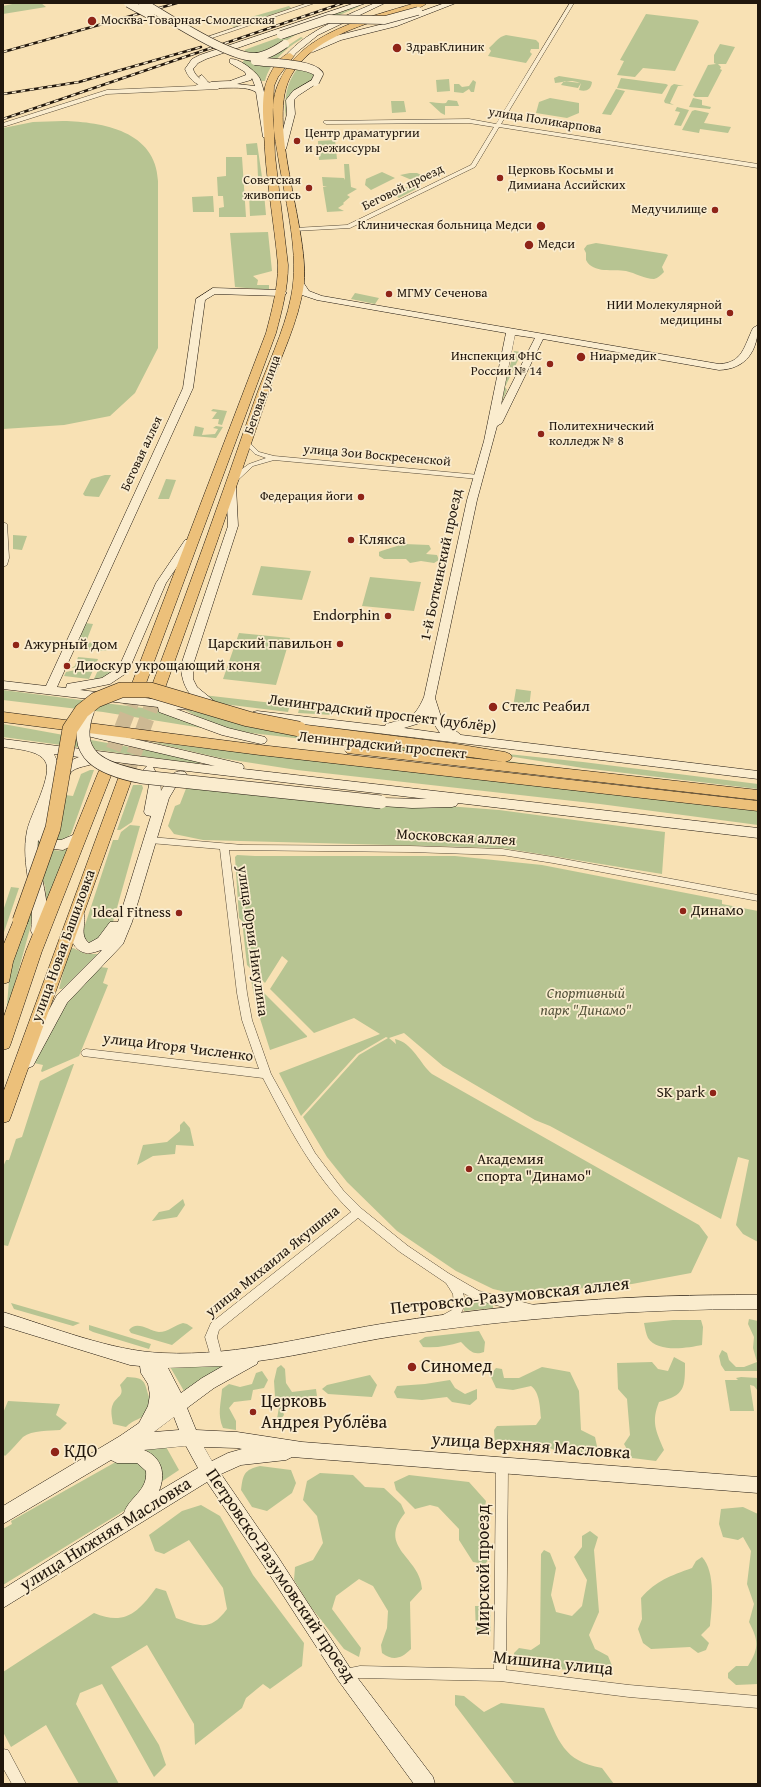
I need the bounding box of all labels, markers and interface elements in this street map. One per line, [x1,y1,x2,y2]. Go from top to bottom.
place label: Москва-Товарная-Смоленская [101,13,275,29]
marker: Москва-Товарная-Смоленская [86,15,98,27]
place label: ЗдравКлиник [406,40,484,56]
marker: ЗдравКлиник [391,42,403,54]
street label: улица Поликарпова [487,104,603,138]
place label: Центр драматургии и режиссуры [305,126,420,157]
marker: Центр драматургии и режиссуры [292,136,302,146]
street label: Беговой проезд [360,161,446,215]
place label: Церковь Косьмы и Димиана Ассийских [508,163,626,194]
place label: Советская живопись [243,173,301,204]
marker: Церковь Косьмы и Димиана Ассийских [495,173,505,183]
marker: Советская живопись [304,183,314,193]
place label: Медучилище [631,202,707,218]
marker: Медучилище [710,205,720,215]
place label: Клиническая больница Медси [357,218,532,234]
marker: Клиническая больница Медси [535,220,547,232]
place label: Медси [538,237,575,253]
marker: Медси [523,239,535,251]
place label: МГМУ Сеченова [397,286,487,302]
marker: МГМУ Сеченова [384,289,394,299]
place label: НИИ Молекулярной медицины [607,298,722,329]
marker: НИИ Молекулярной медицины [725,308,735,318]
place label: Инспекция ФНС России № 14 [451,349,542,380]
place label: Ниармедик [590,349,657,365]
marker: Ниармедик [575,351,587,363]
street label: Беговая улица [242,353,284,437]
marker: Инспекция ФНС России № 14 [545,359,555,369]
street label: Беговая аллея [118,414,166,494]
place label: Политехнический колледж № 8 [549,419,654,450]
marker: Политехнический колледж № 8 [536,429,546,439]
street label: улица Зои Воскресенской [303,442,451,470]
street label: 1-й Боткинский проезд [417,487,467,643]
place label: Федерация йоги [260,489,353,505]
marker: Федерация йоги [356,492,366,502]
place label: Клякса [359,531,406,549]
marker: Клякса [346,535,356,545]
place label: Endorphin [313,607,380,625]
marker: Endorphin [383,611,393,621]
place label: Царский павильон [208,635,332,653]
place label: Ажурный дом [24,636,118,654]
marker: Царский павильон [335,639,345,649]
marker: Ажурный дом [11,640,21,650]
place label: Диоскур укрощающий коня [75,657,260,675]
marker: Диоскур укрощающий коня [62,661,72,671]
street label: Ленинградский проспект (дублёр) [267,691,497,737]
place label: Стелс Реабил [502,698,590,716]
marker: Стелс Реабил [487,701,499,713]
street label: Ленинградский проспект [297,728,467,764]
street label: Московская аллея [396,826,516,850]
street label: улица Юрия Никулина [233,865,271,1017]
street label: улица Новая Башиловка [28,867,100,1025]
place label: Динамо [691,902,744,920]
place label: Ideal Fitness [93,904,171,922]
marker: Динамо [678,906,688,916]
marker: Ideal Fitness [174,908,184,918]
park label: Спортивный парк "Динамо" [540,985,632,1020]
street label: улица Игоря Численко [102,1030,254,1066]
place label: SK park [657,1084,705,1102]
marker: SK park [708,1088,718,1098]
place label: Академия спорта "Динамо" [477,1151,591,1186]
marker: Академия спорта "Динамо" [464,1164,474,1174]
street label: улица Михаила Якушина [202,1202,344,1322]
street label: Петровско-Разумовская аллея [389,1274,631,1320]
place label: Синомед [421,1356,492,1378]
marker: Синомед [406,1361,418,1373]
place label: Церковь Андрея Рублёва [261,1391,387,1434]
marker: Церковь Андрея Рублёва [248,1407,258,1417]
street label: улица Верхняя Масловка [431,1429,631,1465]
place label: КДО [64,1441,97,1463]
marker: КДО [49,1446,61,1458]
street label: Петровско-Разумовский проезд [200,1465,360,1687]
street label: улица Нижняя Масловка [17,1473,195,1597]
street label: Мирской проезд [473,1505,495,1635]
street label: Мишина улица [492,1647,614,1681]

